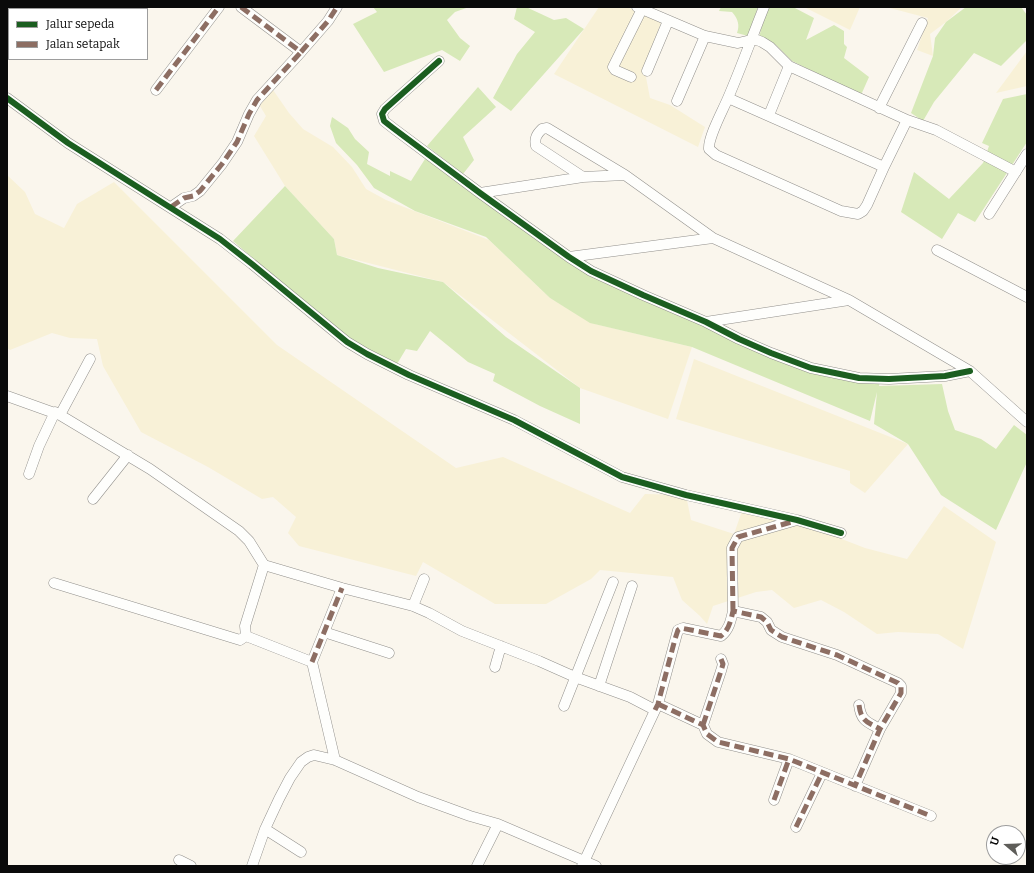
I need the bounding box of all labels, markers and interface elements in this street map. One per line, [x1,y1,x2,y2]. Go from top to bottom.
legend [8,8,148,60]
text: Jalur sepeda [46,17,114,31]
text: Jalan setapak [46,37,120,51]
north arrow [986,825,1026,865]
text: U [988,835,1003,847]

